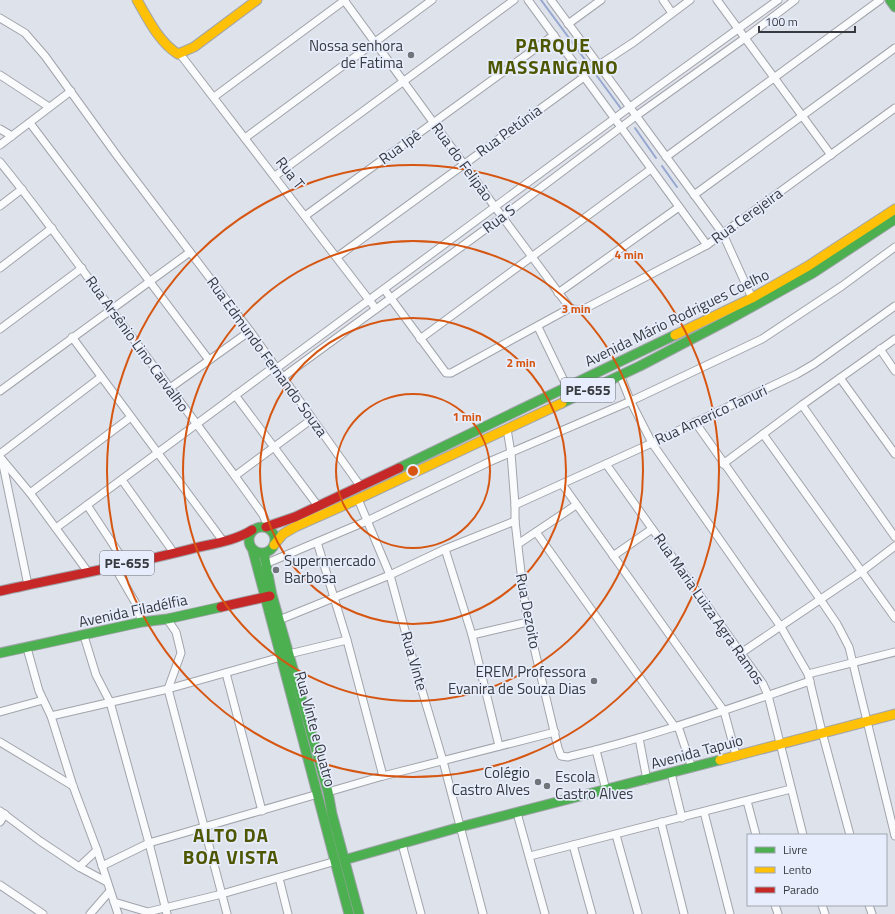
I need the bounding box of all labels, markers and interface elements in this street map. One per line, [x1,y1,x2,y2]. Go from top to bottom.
scale bar [759,8,855,34]
text: 100 m [765,12,798,31]
district label: PARQUE MASSANGANO [487,30,619,81]
place label: Nossa senhora de Fatima [309,34,403,74]
marker: Nossa senhora de Fatima [406,50,416,60]
street label: Rua Petúnia [471,99,547,162]
street label: Rua do Felipão [426,118,499,206]
street label: Rua Ipê [374,123,426,170]
street label: Rua T [270,151,311,194]
street label: Rua Cerejeira [706,182,787,249]
street label: Rua S [477,199,520,239]
text: 4 min [614,245,644,264]
street label: Avenida Mário Rodrigues Coelho [580,263,773,372]
street label: Rua Arsênio Lino Carvalho [80,271,195,417]
street label: Rua Edmundo Fernando Souza [201,272,334,442]
text: 3 min [561,299,591,318]
text: 2 min [506,353,536,372]
road number: PE-655 [561,378,615,402]
street label: Rua Americo Tanuri [651,378,771,451]
text: 1 min [452,407,482,426]
centre of rings [406,464,420,478]
street label: Rua Maria Luiza Agra Ramos [648,528,770,689]
place label: Supermercado Barbosa [284,549,376,589]
road number: PE-655 [100,551,154,575]
marker: Supermercado Barbosa [271,565,281,575]
street label: Rua Dezoito [510,571,547,651]
street label: Avenida Filadélfia [77,588,190,633]
street label: Rua Vinte [395,628,434,693]
place label: EREM Professora Evanira de Souza Dias [448,660,586,700]
street label: Rua Vinte e Quatro [289,669,342,789]
marker: EREM Professora Evanira de Souza Dias [589,676,599,686]
street label: Avenida Tapuio [648,728,746,775]
place label: Colégio Castro Alves [452,761,530,801]
place label: Escola Castro Alves [555,765,633,805]
marker: Colégio Castro Alves [533,777,543,787]
marker: Escola Castro Alves [542,781,552,791]
district label: ALTO DA BOA VISTA [183,820,279,871]
legend [747,834,887,906]
text: Livre [783,840,807,859]
text: Lento [783,860,812,879]
text: Parado [783,880,819,899]

